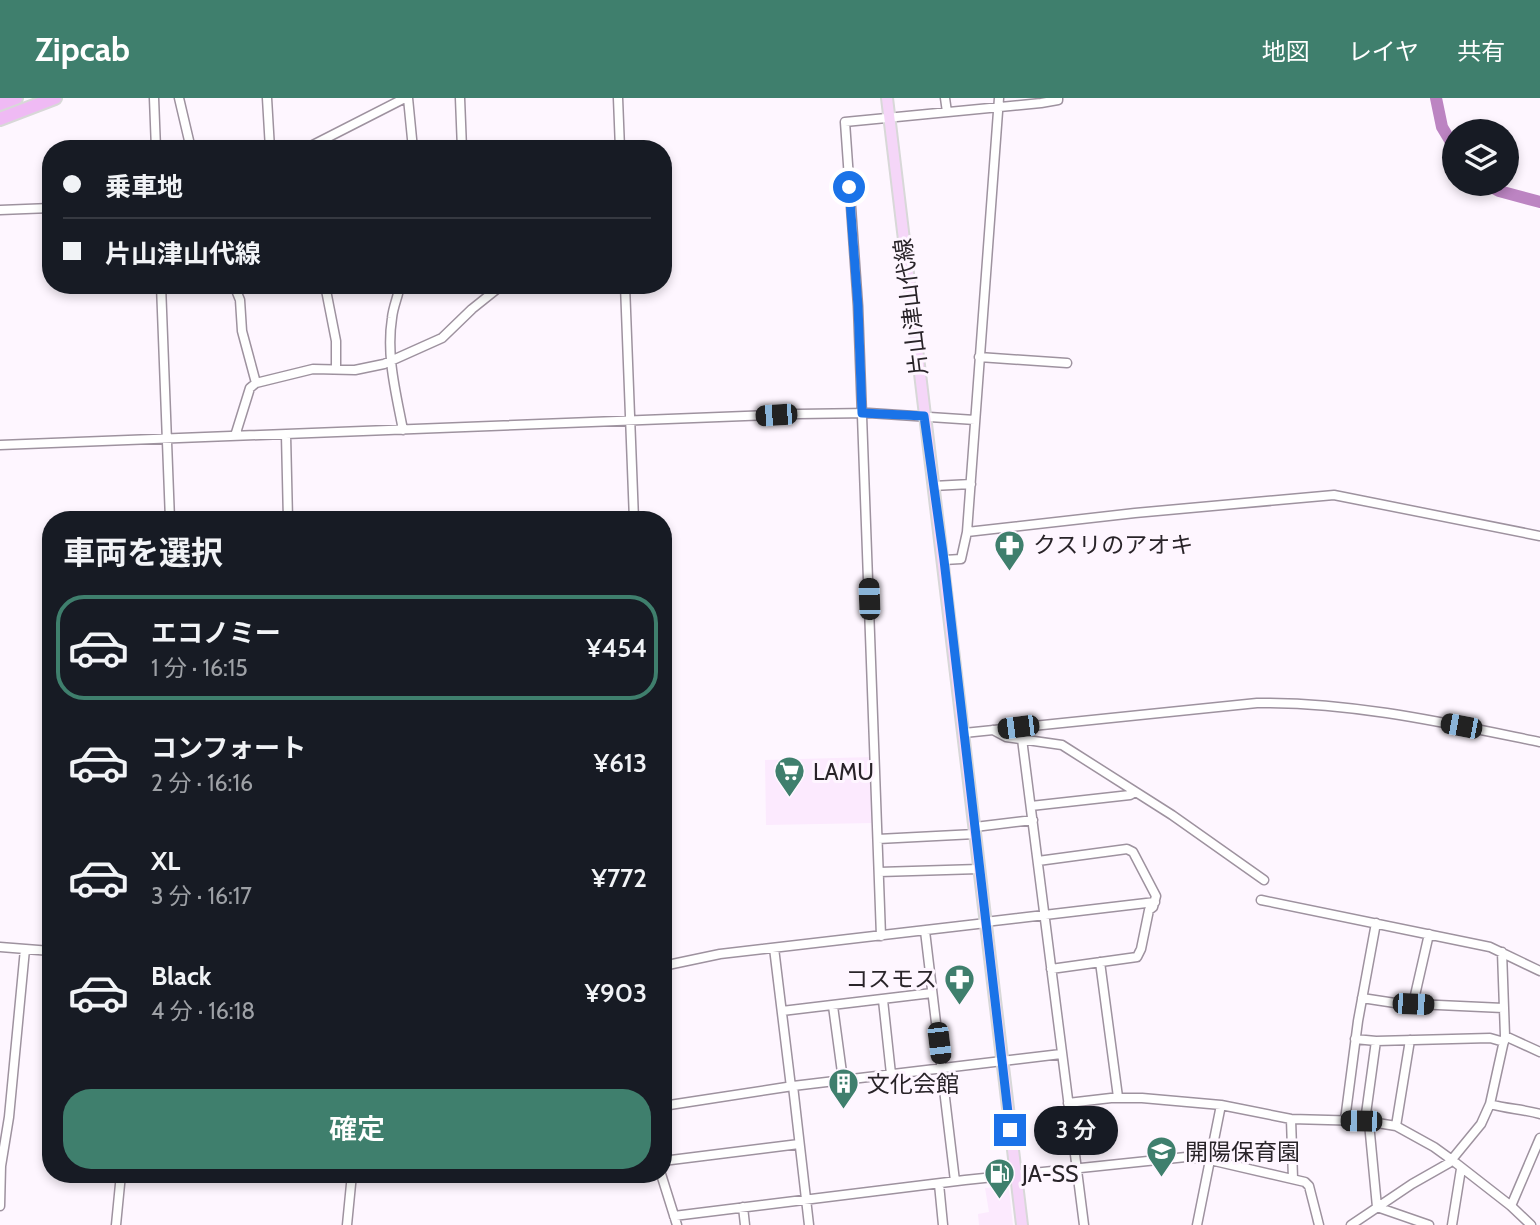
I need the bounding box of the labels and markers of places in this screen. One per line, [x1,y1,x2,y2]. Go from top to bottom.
pharmacy icon: クスリのアオキ [993,528,1027,572]
place label: クスリのアオキ [1033,531,1193,559]
supermarket icon: LAMU [773,755,807,799]
place label: LAMU [813,758,874,786]
pharmacy icon: コスモス [943,962,977,1006]
place label: コスモス [845,965,937,993]
building icon: 文化会館 [827,1067,861,1111]
place label: 文化会館 [867,1070,959,1098]
school or university icon: 開陽保育園 [1145,1135,1179,1179]
place label: 開陽保育園 [1185,1138,1300,1166]
fuel station icon: JA-SS [982,1157,1016,1201]
place label: JA-SS [1021,1160,1078,1188]

